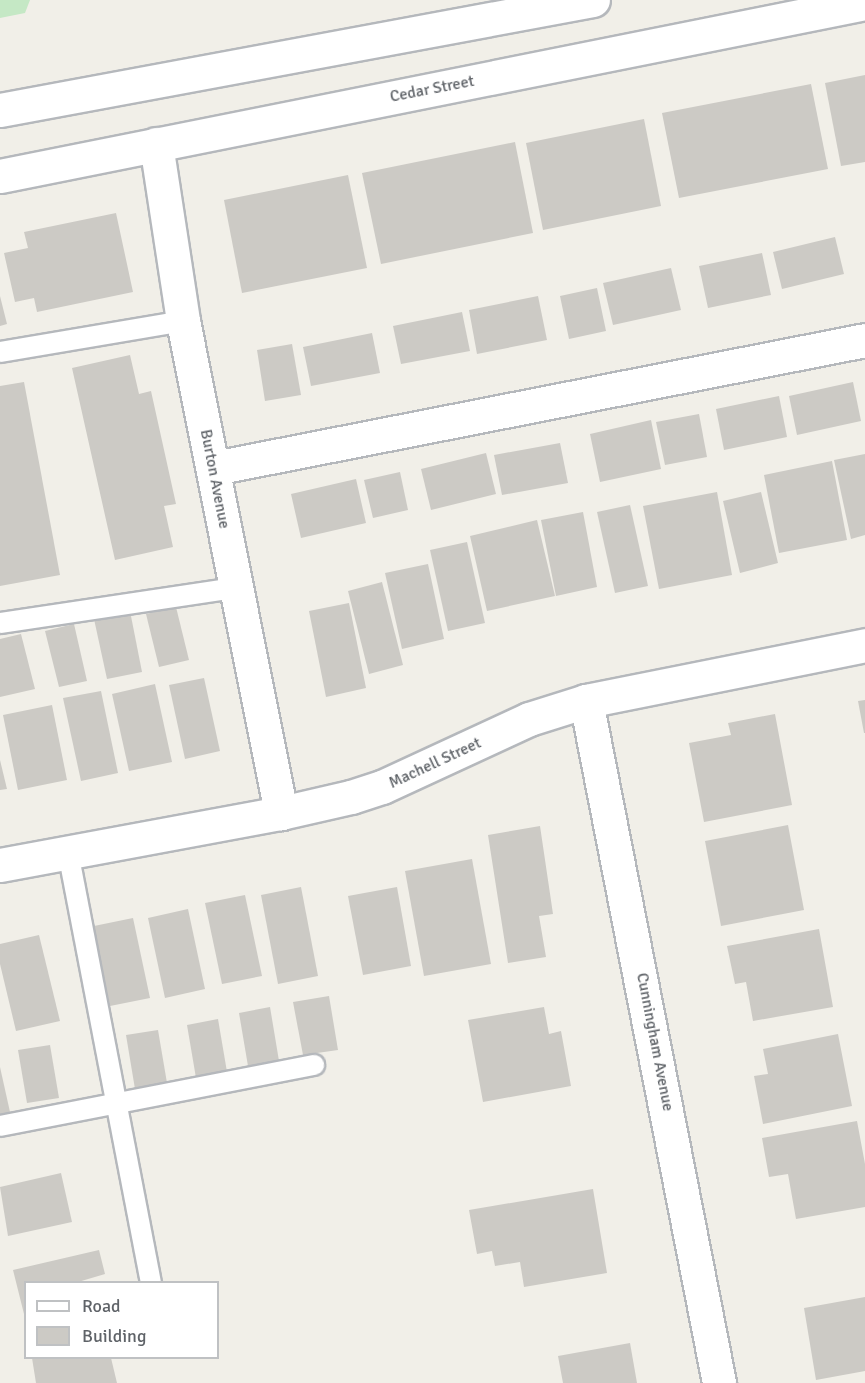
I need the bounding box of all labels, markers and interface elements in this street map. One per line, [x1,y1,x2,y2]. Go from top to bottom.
street label: Cedar Street [388,71,476,107]
street label: Burton Avenue [196,428,234,530]
street label: Machell Street [386,733,484,793]
street label: Cunningham Avenue [632,971,678,1113]
legend [24,1281,219,1359]
text: Road [82,1295,121,1317]
text: Building [82,1325,146,1347]

